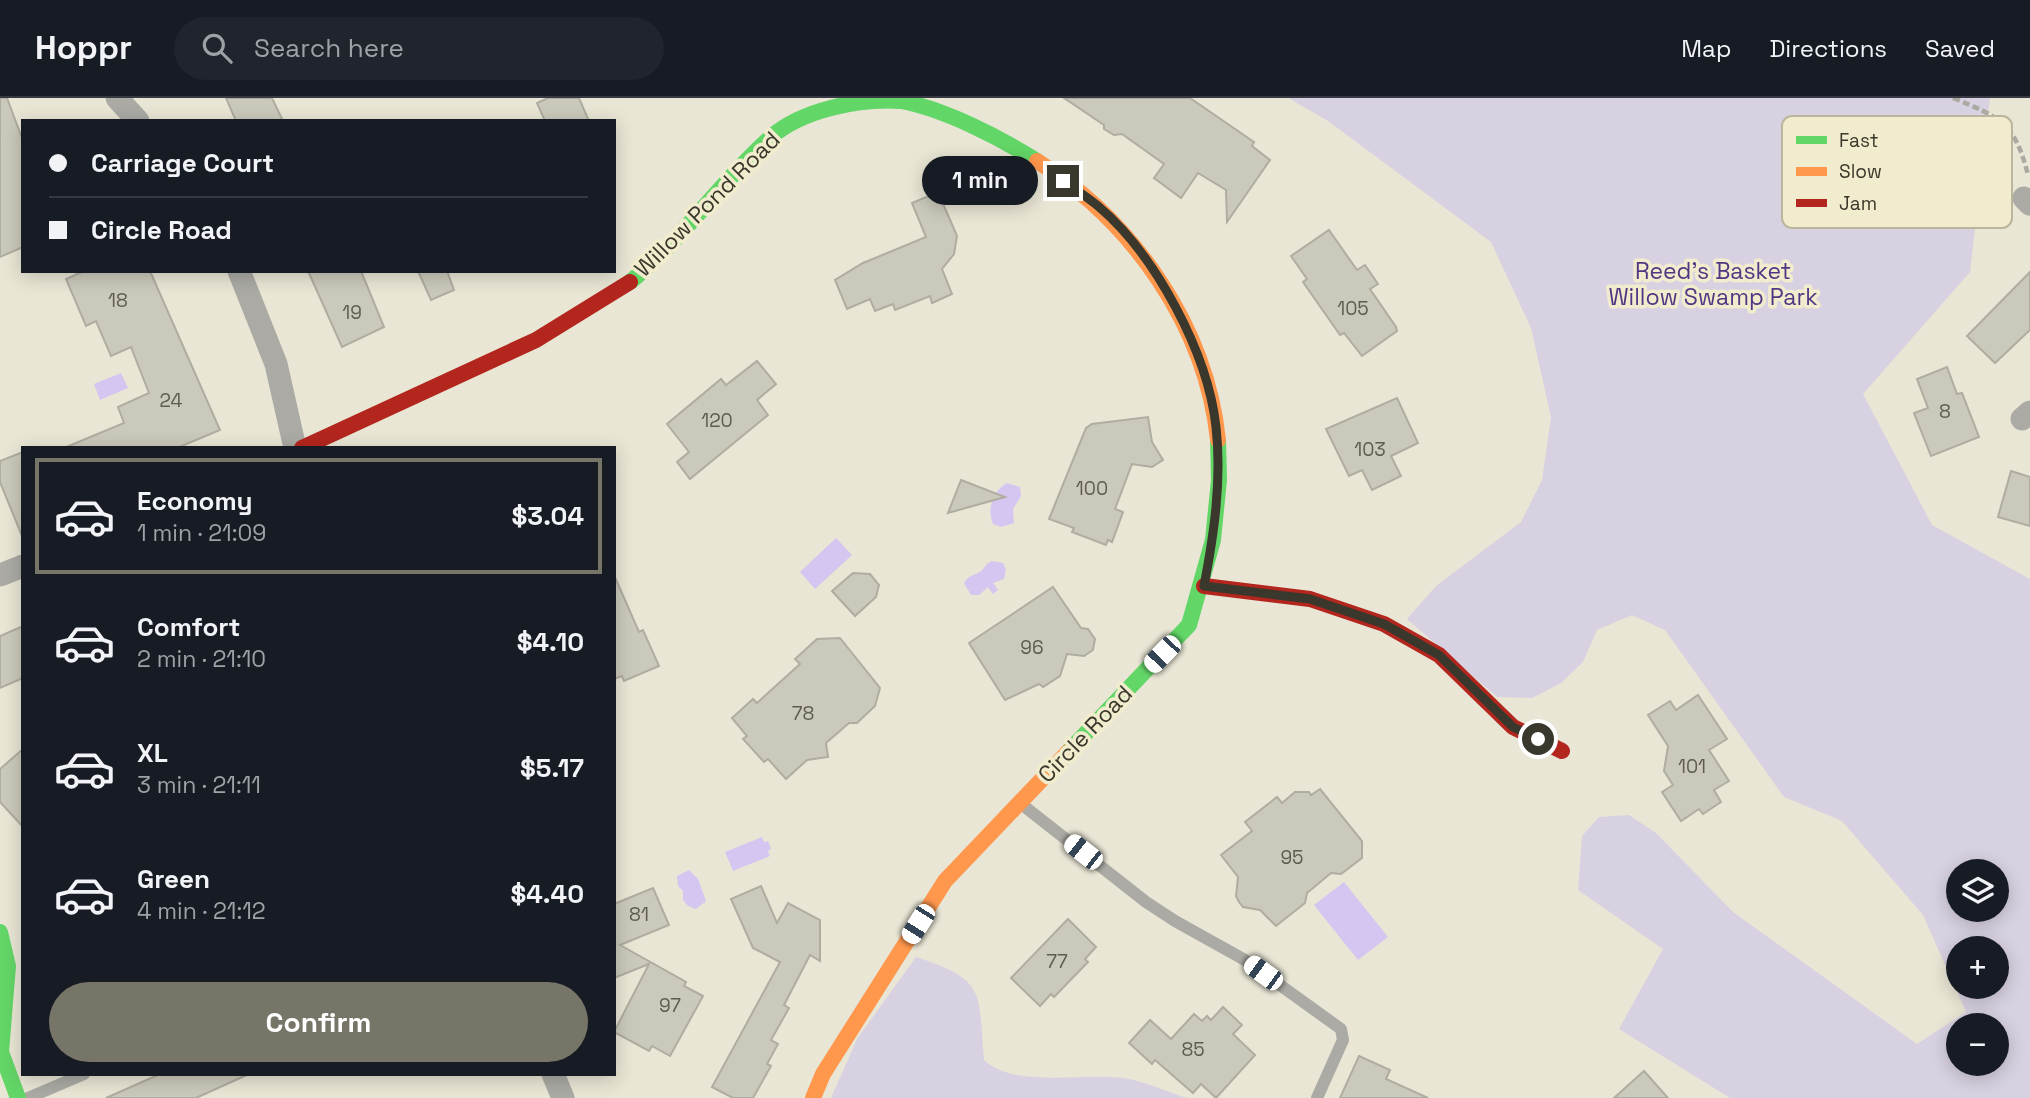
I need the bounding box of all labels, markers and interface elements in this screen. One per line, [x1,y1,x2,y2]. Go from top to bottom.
search box [174,17,664,80]
text: Hoppr [35,27,132,69]
icon: search [198,29,236,67]
text: Search here [254,31,404,65]
text: Map [1681,33,1731,64]
text: Directions [1769,33,1887,64]
text: Saved [1925,33,1995,64]
legend [1782,116,2012,228]
street label: Willow Pond Road [628,125,786,283]
text: Fast [1839,128,1879,153]
text: Carriage Court [91,146,274,180]
callout: 1 min [923,156,1038,206]
text: Slow [1839,159,1882,184]
text: 1 min [952,165,1008,195]
route end [1047,165,1079,197]
text: Jam [1839,191,1877,216]
text: Circle Road [91,213,232,247]
park label: Reed's Basket Willow Swamp Park [1608,256,1818,312]
house number: 18 [108,288,128,313]
house number: 105 [1337,296,1369,321]
house number: 19 [342,300,362,325]
house number: 24 [160,388,183,413]
house number: 8 [1939,399,1951,424]
house number: 120 [701,408,733,433]
house number: 103 [1354,437,1386,462]
house number: 100 [1076,476,1108,501]
text: Economy [137,484,253,518]
icon: car [53,485,116,548]
text: $3.04 [512,499,584,533]
text: 1 min · 21:09 [137,518,266,548]
text: Comfort [137,610,240,644]
icon: car [53,611,116,674]
text: $4.10 [517,625,584,659]
car [1140,632,1185,676]
house number: 96 [1020,635,1044,660]
text: 2 min · 21:10 [137,644,266,674]
street label: Circle Road [1031,679,1139,789]
house number: 78 [792,701,814,726]
route start [1522,723,1554,755]
text: XL [137,736,168,770]
icon: car [53,737,116,800]
text: $5.17 [520,751,584,785]
house number: 101 [1678,754,1706,779]
text: 3 min · 21:11 [137,770,261,800]
car [1060,831,1107,873]
house number: 95 [1280,845,1304,870]
map controls [1946,859,2009,1076]
button: layers [1946,859,2009,922]
text: Green [137,862,210,896]
icon: car [53,863,116,926]
text: $4.40 [511,877,584,911]
text: 4 min · 21:12 [137,896,266,926]
car [898,901,939,947]
house number: 81 [629,902,649,927]
button: + [1946,936,2009,999]
house number: 77 [1046,949,1068,974]
car [1240,952,1287,994]
button: Confirm [49,982,588,1062]
house number: 97 [659,993,681,1018]
button: − [1946,1013,2009,1076]
house number: 85 [1181,1037,1205,1062]

